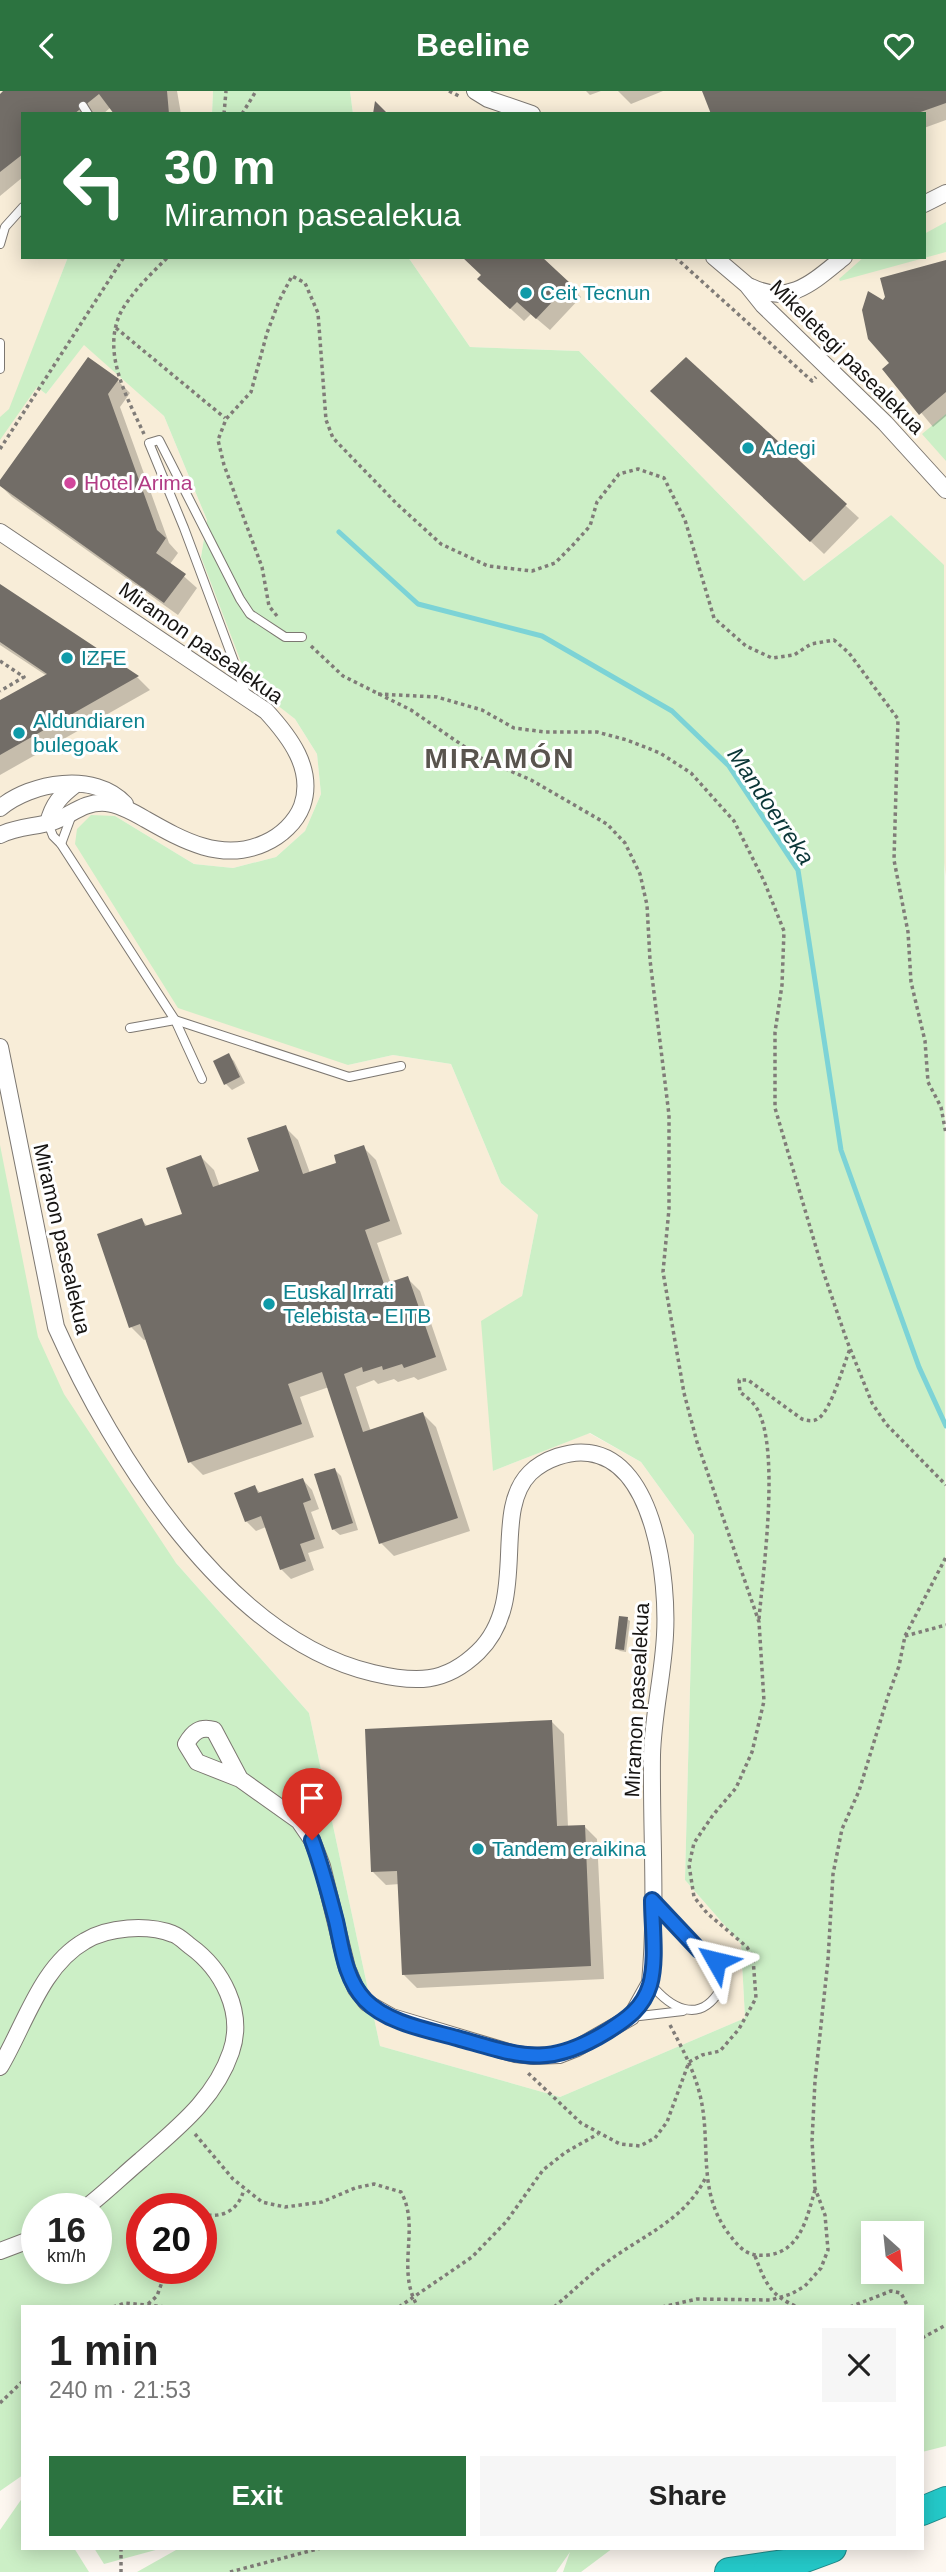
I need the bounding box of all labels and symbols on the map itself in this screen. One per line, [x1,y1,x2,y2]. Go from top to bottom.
street label: Mikeletegi pasealekua [766,275,929,438]
place label: Ceit Tecnun [540,281,651,304]
marker: Ceit Tecnun [518,285,534,301]
place label: Adegi [762,436,816,459]
marker: Adegi [740,440,756,456]
place label: Hotel Arima [84,471,193,494]
marker: Hotel Arima [62,475,78,491]
street label: Miramon pasealekua [115,577,288,708]
place label: IZFE [81,646,127,669]
marker: IZFE [59,650,75,666]
place label: Aldundiaren bulegoak [33,709,145,756]
marker: Aldundiaren bulegoak [11,725,27,741]
district label: MIRAMÓN [425,743,575,774]
water label: Mandoerreka [722,743,820,869]
street label: Miramon pasealekua [29,1141,96,1337]
place label: Euskal Irrati Telebista - EITB [283,1280,431,1327]
marker: Euskal Irrati Telebista - EITB [261,1296,277,1312]
street label: Miramon pasealekua [620,1602,653,1798]
pin [282,1768,342,1840]
place label: Tandem eraikina [492,1837,646,1860]
marker: Tandem eraikina [470,1841,486,1857]
position arrow [679,1924,753,1998]
speed limit sign: 20 [126,2193,217,2284]
north arrow [861,2221,924,2284]

